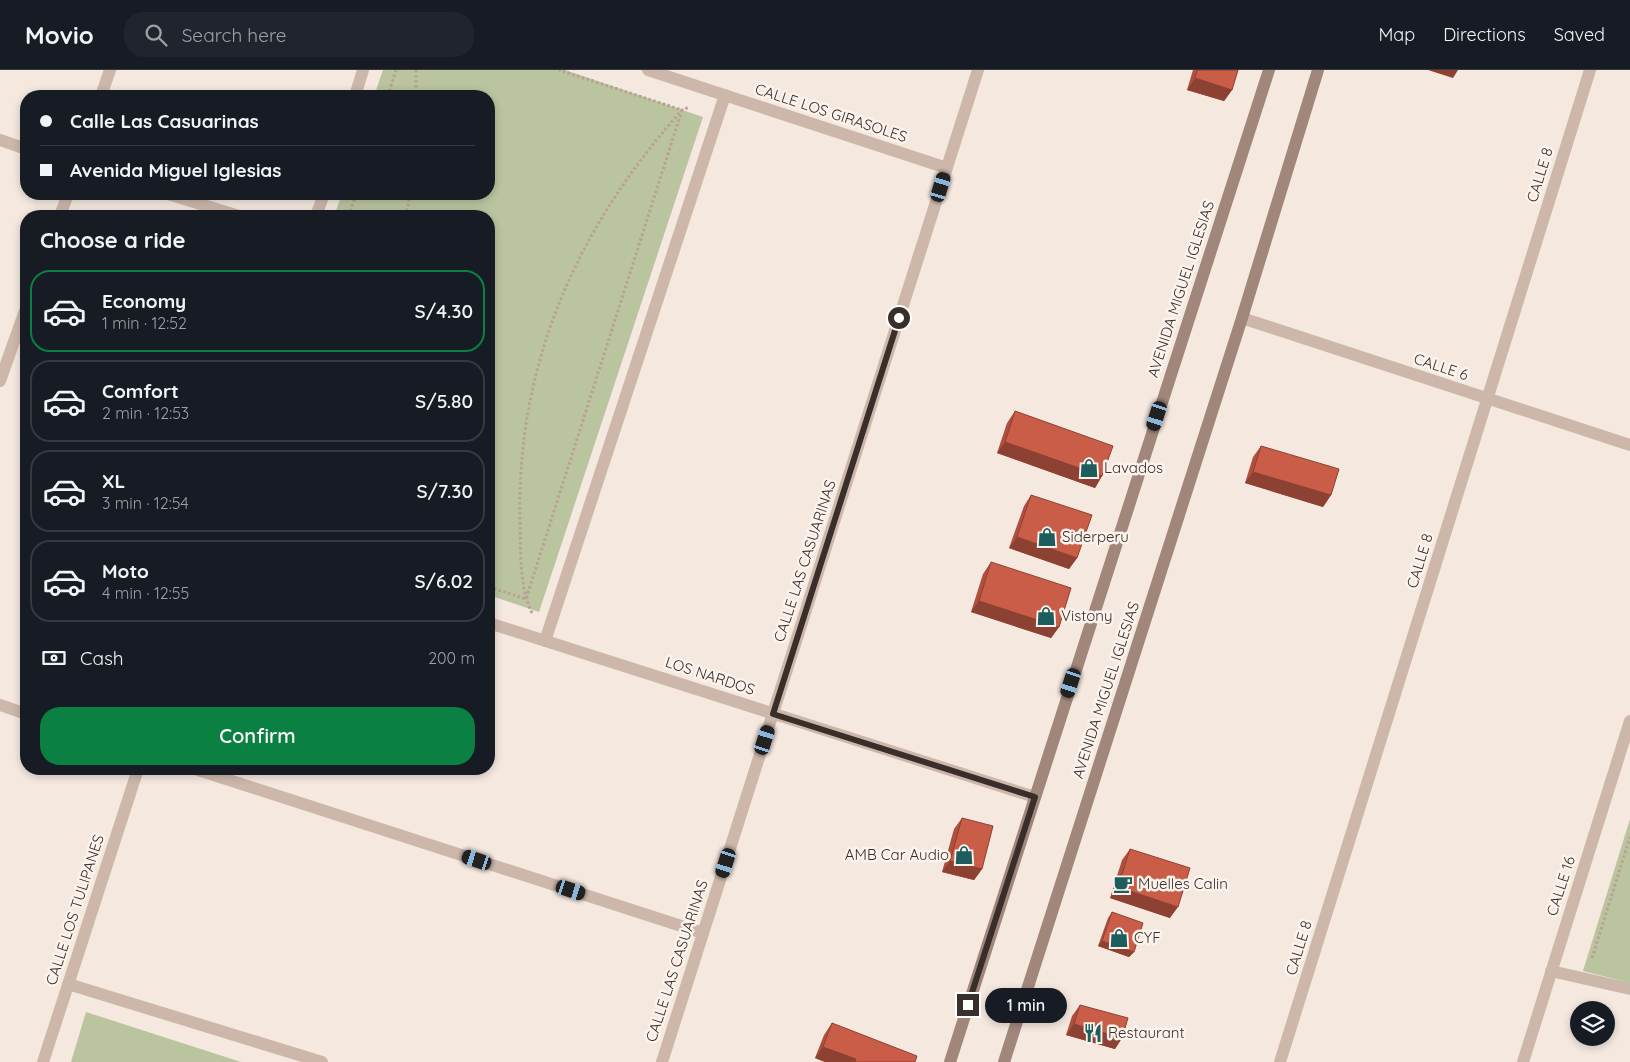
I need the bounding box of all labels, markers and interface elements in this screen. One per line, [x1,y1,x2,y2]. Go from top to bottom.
search box [124,12,474,57]
text: Movio [25,20,94,50]
icon: search [142,21,170,49]
text: Search here [182,23,287,47]
text: Map [1378,23,1415,46]
text: Directions [1443,23,1526,46]
text: Saved [1554,23,1605,46]
street label: CALLE LOS GIRASOLES [753,79,910,146]
text: Calle Las Casuarinas [70,109,259,133]
street label: CALLE 8 [1522,145,1557,204]
text: Avenida Miguel Iglesias [70,158,281,182]
car [929,170,952,204]
street label: AVENIDA MIGUEL IGLESIAS [1143,198,1218,380]
text: Choose a ride [40,226,185,254]
icon: car [42,289,87,334]
text: Economy [102,289,186,313]
text: S/4.30 [415,299,473,323]
route start [888,307,910,329]
text: 1 min · 12:52 [102,313,187,333]
street label: CALLE 6 [1412,349,1471,384]
icon: car [42,379,87,424]
text: Comfort [102,379,179,403]
text: S/5.80 [415,389,473,413]
car [1145,399,1168,433]
text: 2 min · 12:53 [102,403,189,423]
shop icon: Lavados [1078,457,1100,479]
place label: Lavados [1104,458,1163,477]
icon: car [42,469,87,514]
text: XL [102,469,125,493]
street label: CALLE LAS CASUARINAS [769,477,840,644]
text: S/7.30 [416,479,473,503]
text: 3 min · 12:54 [102,493,189,513]
shop icon: Siderperu [1036,526,1058,548]
place label: Siderperu [1062,527,1129,546]
street label: CALLE 8 [1402,531,1437,590]
icon: car [42,559,87,604]
text: Moto [102,559,149,583]
text: S/6.02 [414,569,473,593]
text: 4 min · 12:55 [102,583,189,603]
street label: AVENIDA MIGUEL IGLESIAS [1068,599,1143,781]
shop icon: Vistony [1035,605,1057,627]
place label: Vistony [1061,606,1112,625]
icon: cash [40,644,68,672]
text: Cash [80,646,124,670]
text: 200 m [428,648,475,668]
street label: LOS NARDOS [663,652,757,699]
car [1059,666,1082,700]
button: Confirm [40,707,475,765]
car [753,723,776,757]
street label: CALLE LOS TULIPANES [41,832,108,988]
shop icon: AMB Car Audio [953,844,975,866]
place label: AMB Car Audio [845,845,949,864]
car [714,846,737,880]
car [460,848,493,872]
street label: CALLE 16 [1542,854,1579,918]
cafe icon: Muelles Calin [1112,873,1134,895]
place label: Muelles Calin [1138,874,1228,893]
street label: CALLE LAS CASUARINAS [641,877,712,1044]
car [554,878,587,902]
street label: CALLE 8 [1281,918,1316,977]
shop icon: CYF [1108,927,1130,949]
place label: CYF [1134,928,1161,947]
callout: 1 min [986,988,1068,1022]
route end [957,994,979,1016]
text: 1 min [1007,995,1045,1015]
map controls [1570,1001,1615,1046]
button: layers [1570,1001,1615,1046]
restaurant icon: Restaurant [1082,1022,1104,1044]
place label: Restaurant [1108,1023,1185,1042]

